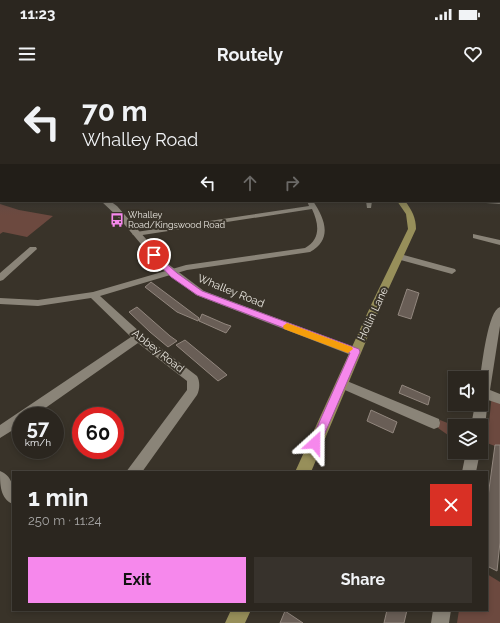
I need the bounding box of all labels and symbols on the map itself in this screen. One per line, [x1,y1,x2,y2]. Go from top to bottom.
place label: Whalley Road/Kingswood Road [128,210,226,230]
bus stop icon: Whalley Road/Kingswood Road [109,212,125,228]
pin [137,238,171,272]
street label: Whalley Road [196,272,267,310]
street label: Hollin Lane [355,285,391,343]
street label: Abbey Road [130,327,187,375]
speed limit sign: 60 [72,407,124,459]
position arrow [294,422,336,464]

